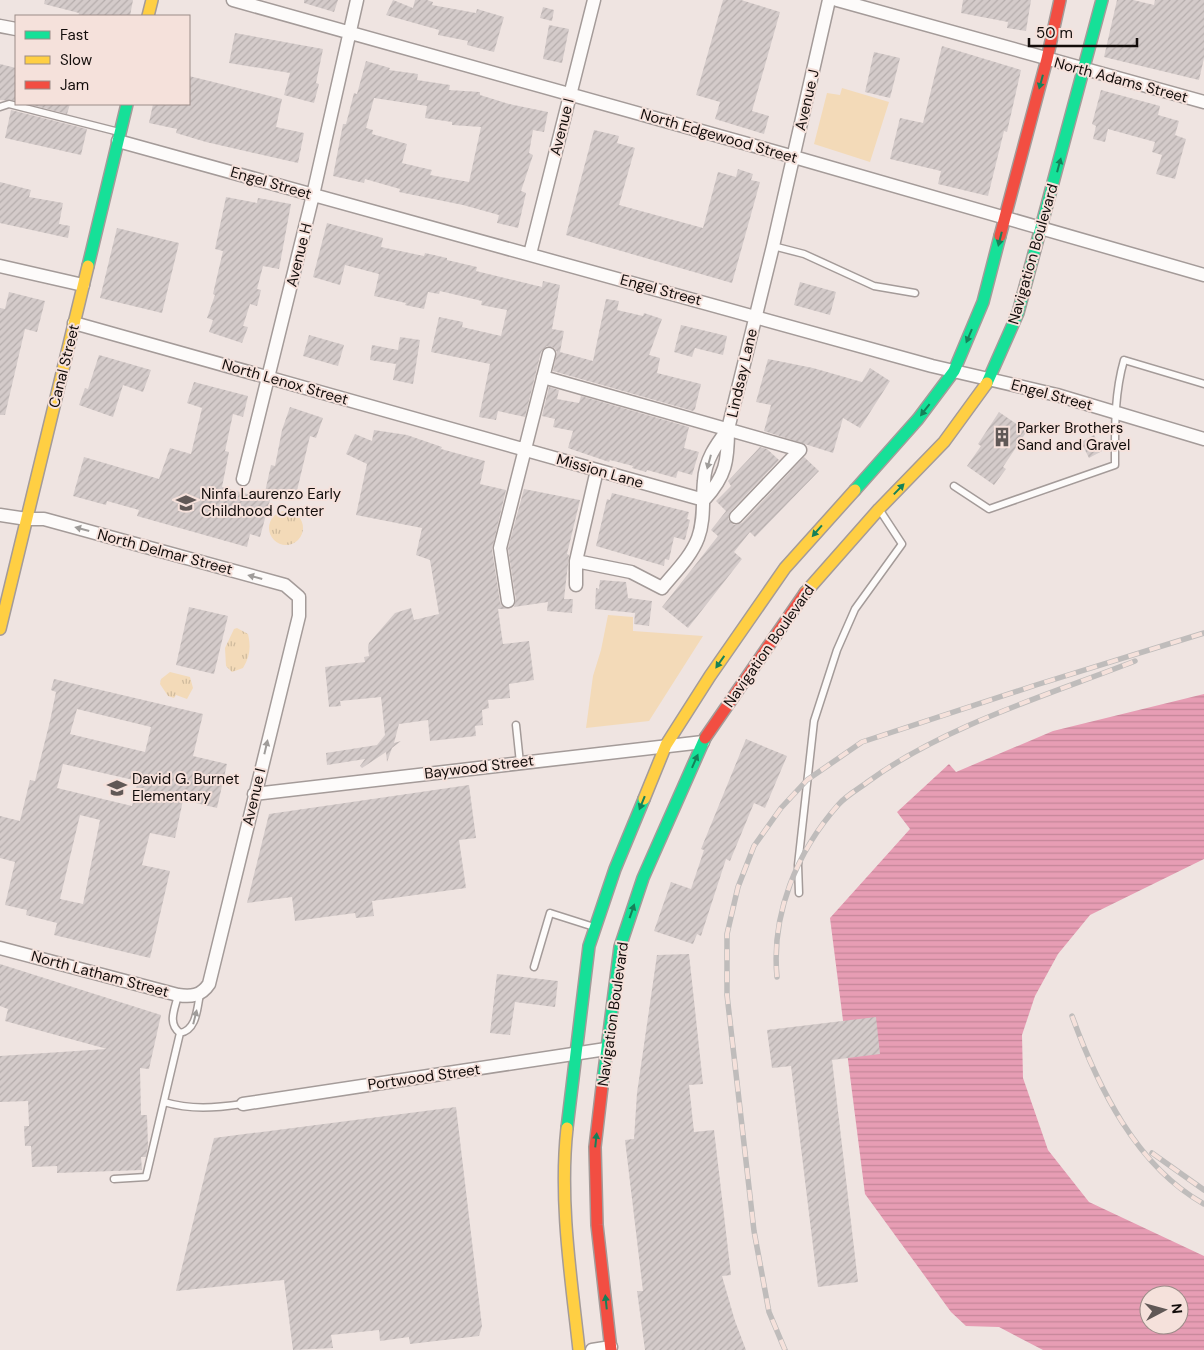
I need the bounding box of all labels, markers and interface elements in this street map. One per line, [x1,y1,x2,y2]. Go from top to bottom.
legend [15,15,190,105]
scale bar [1029,15,1136,47]
text: 50 m [1036,23,1073,43]
text: Fast [60,25,89,45]
text: Slow [60,50,93,70]
street label: North Adams Street [1052,53,1190,108]
street label: Avenue J [790,67,824,133]
one-way arrow [1037,74,1045,89]
text: Jam [60,75,89,95]
street label: Avenue I [545,96,579,158]
street label: North Edgewood Street [638,104,800,168]
one-way arrow [1055,158,1063,173]
street label: Engel Street [228,162,314,204]
street label: Navigation Boulevard [1003,181,1063,327]
street label: Avenue H [281,221,317,289]
one-way arrow [995,231,1003,246]
street label: Engel Street [618,270,704,310]
street label: Canal Street [44,322,84,410]
street label: Lindsay Lane [722,327,762,419]
one-way arrow [964,329,972,343]
street label: North Lenox Street [219,354,351,410]
street label: Engel Street [1009,375,1095,415]
one-way arrow [919,403,930,416]
place label: Parker Brothers Sand and Gravel [1017,418,1130,455]
building icon: Parker Brothers Sand and Gravel [991,426,1013,448]
street label: Mission Lane [554,449,646,493]
one-way arrow [704,455,712,470]
one-way arrow [893,483,905,495]
place label: Ninfa Laurenzo Early Childhood Center [201,484,342,521]
school or university icon: Ninfa Laurenzo Early Childhood Center [175,492,197,514]
one-way arrow [74,524,89,532]
street label: North Delmar Street [95,524,235,580]
one-way arrow [812,525,823,537]
one-way arrow [248,572,263,580]
street label: Navigation Boulevard [719,581,819,711]
one-way arrow [715,655,725,668]
one-way arrow [262,739,270,754]
street label: Baywood Street [423,750,535,784]
one-way arrow [691,754,699,768]
street label: Avenue I [238,766,270,828]
place label: David G. Burnet Elementary [132,769,239,806]
school or university icon: David G. Burnet Elementary [106,777,128,799]
one-way arrow [638,796,646,811]
one-way arrow [629,903,636,918]
street label: Navigation Boulevard [593,941,633,1087]
street label: North Latham Street [29,946,171,1002]
one-way arrow [191,1010,199,1025]
street label: Portwood Street [366,1059,482,1095]
one-way arrow [592,1131,600,1147]
north arrow [1139,1285,1189,1335]
one-way arrow [602,1293,610,1309]
text: N [1167,1303,1186,1315]

